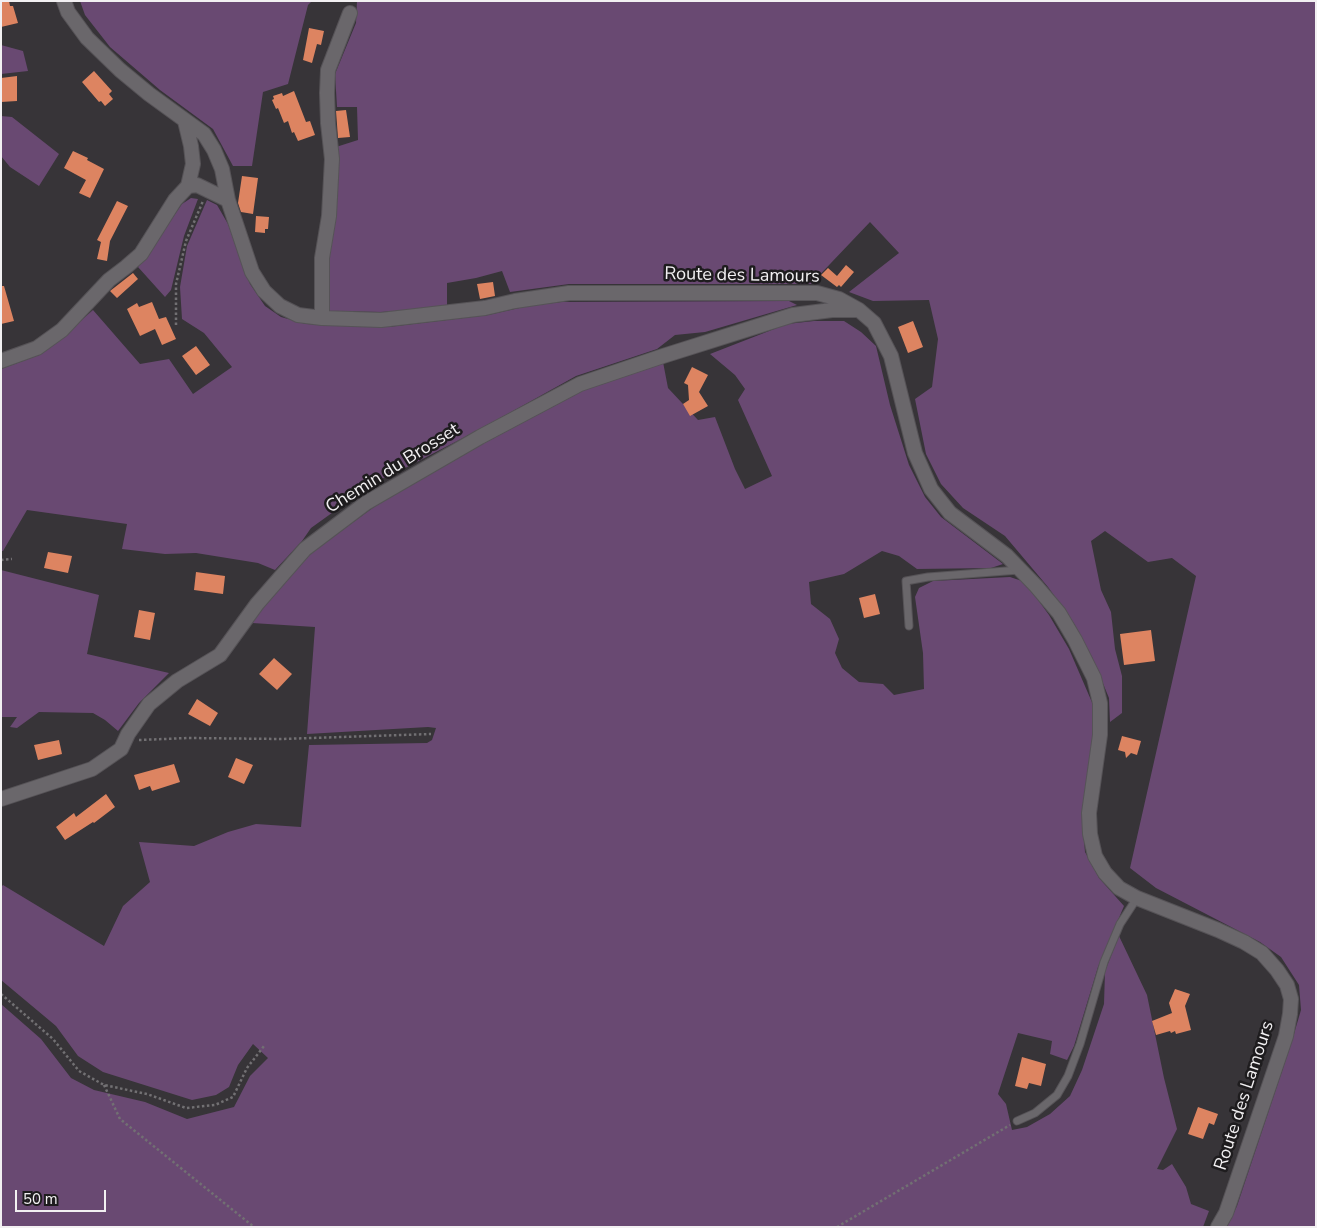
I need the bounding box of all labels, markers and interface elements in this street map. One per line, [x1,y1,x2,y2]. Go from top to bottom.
street label: Route des Lamours [664,264,820,288]
street label: Chemin du Brosset [322,419,464,519]
street label: Route des Lamours [1211,1019,1279,1173]
scale bar [18,1180,109,1212]
text: 50 m [23,1189,58,1209]

